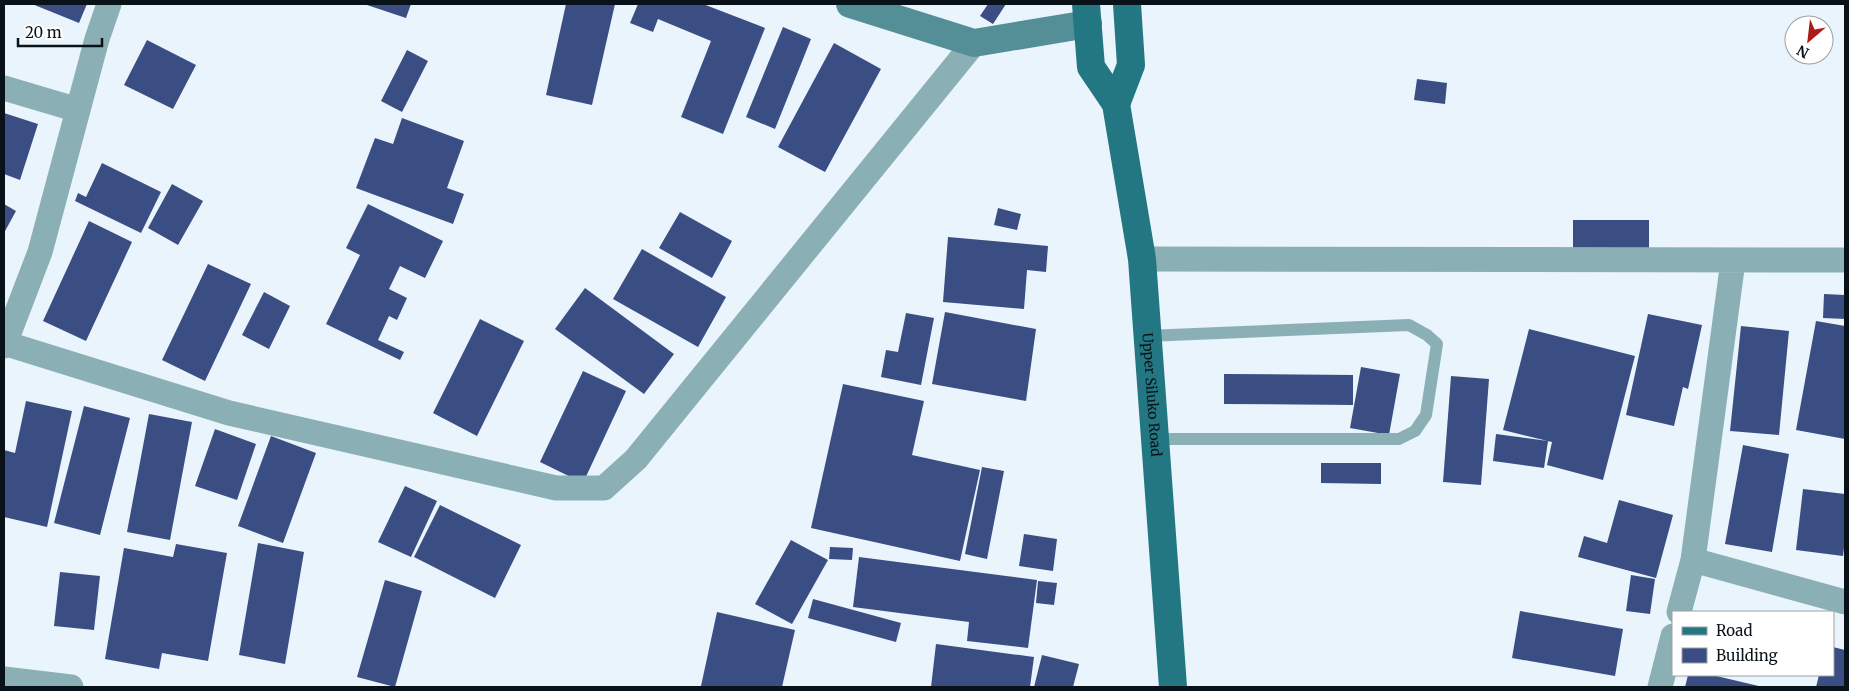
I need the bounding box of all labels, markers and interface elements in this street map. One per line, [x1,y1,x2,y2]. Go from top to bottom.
scale bar [18,15,101,47]
north arrow [1784,15,1834,65]
text: 20 m [25,23,62,42]
text: N [1794,41,1812,62]
street label: Upper Siluko Road [1138,332,1165,458]
legend [1672,611,1834,676]
text: Road [1716,621,1752,640]
text: Building [1716,646,1778,665]

